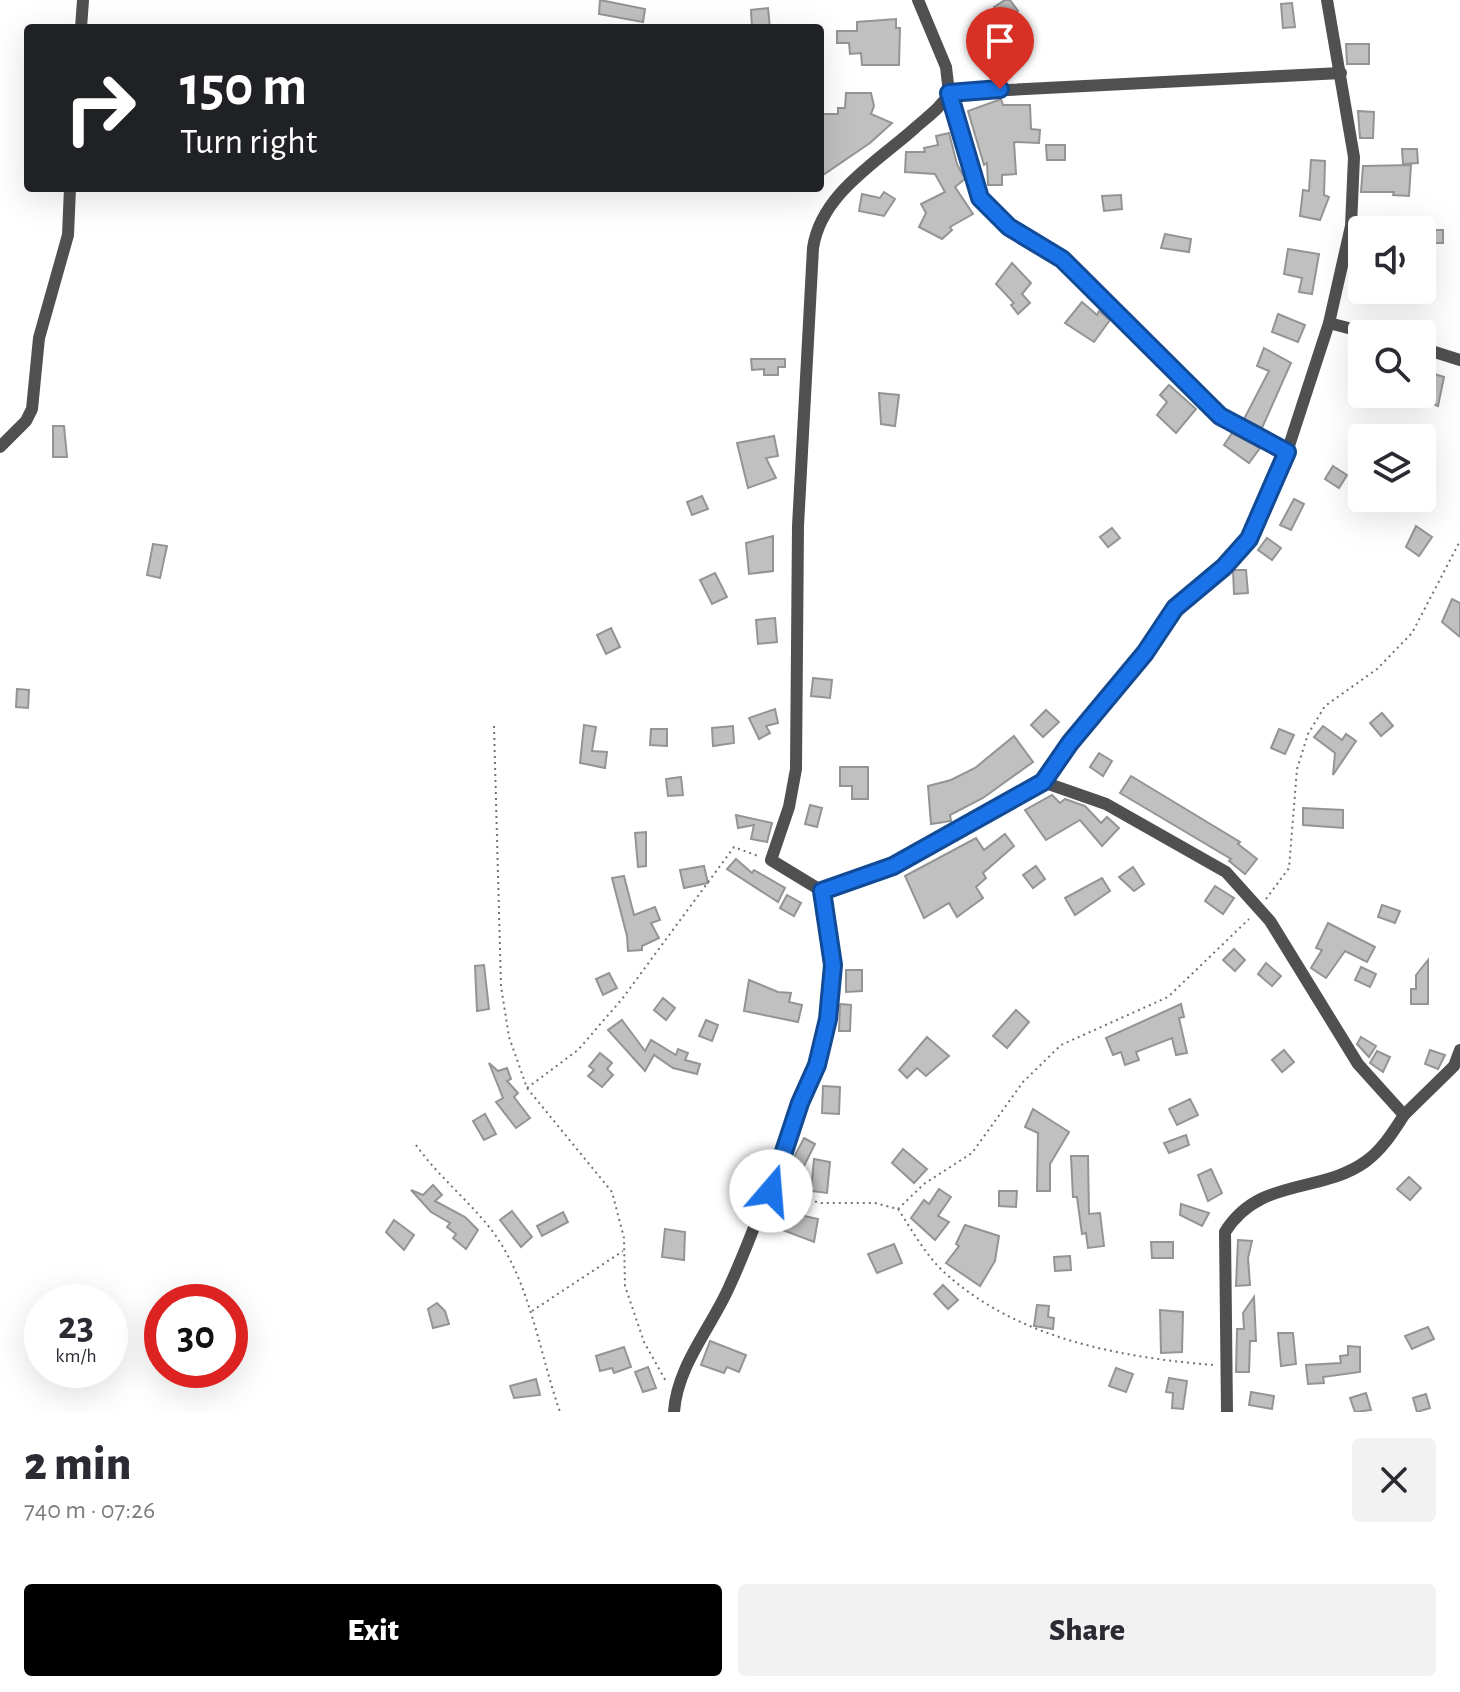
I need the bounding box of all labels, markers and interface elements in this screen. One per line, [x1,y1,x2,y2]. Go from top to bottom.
pin [966,7,1034,89]
icon: arrive [978,19,1022,63]
icon: right [48,56,152,160]
text: 150 m [180,59,307,115]
text: Turn right [180,124,317,160]
map controls [1348,216,1436,512]
button: sound [1348,216,1436,304]
button: search [1348,320,1436,408]
button: layers [1348,424,1436,512]
position arrow [729,1149,813,1233]
speed limit sign: 30 [144,1284,248,1388]
text: 23 [58,1306,94,1346]
text: km/h [55,1346,97,1366]
button: close [1352,1438,1436,1522]
text: 2 min [24,1441,132,1489]
text: 740 m · 07:26 [24,1497,155,1523]
button: Exit [24,1584,722,1676]
button: Share [738,1584,1436,1676]

